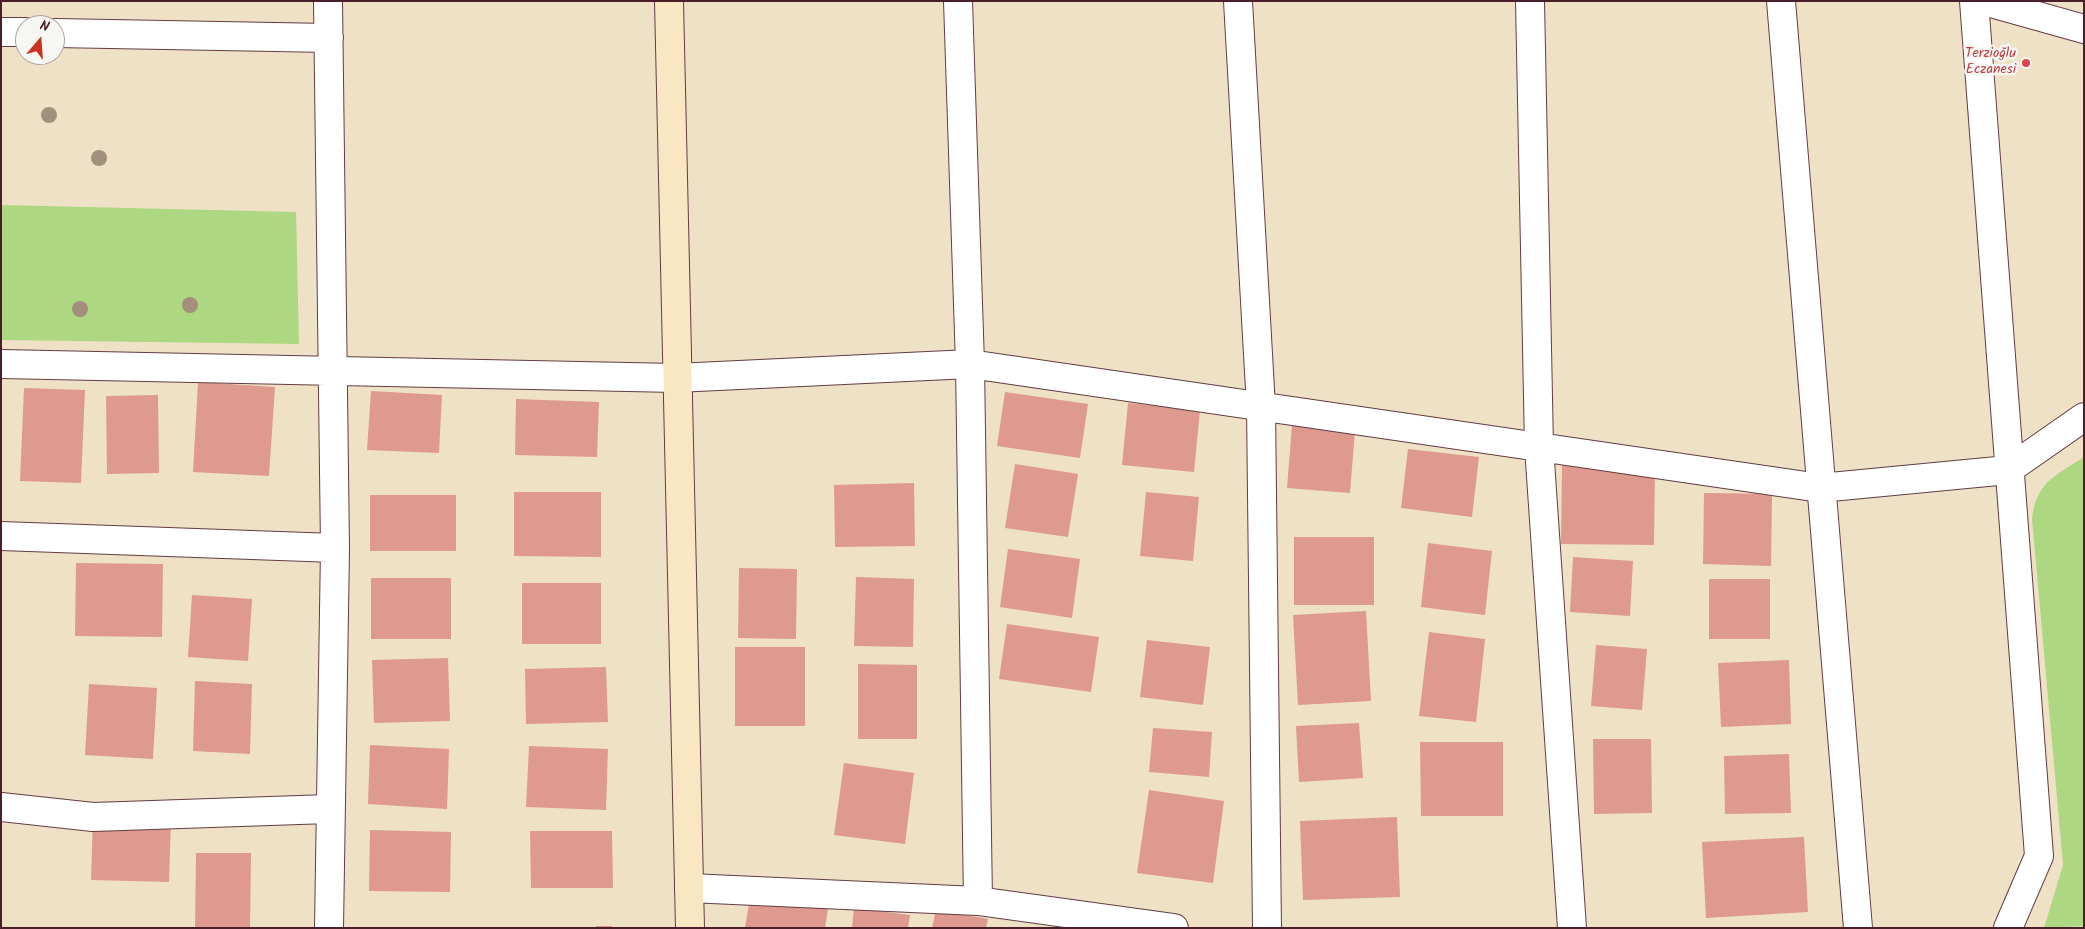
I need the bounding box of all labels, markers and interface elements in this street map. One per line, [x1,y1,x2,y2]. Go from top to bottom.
north arrow [15,15,65,65]
text: N [37,15,52,39]
place label: Terzioğlu Eczanesi [1965,47,2016,80]
marker: Terzioğlu Eczanesi [2020,57,2032,69]

